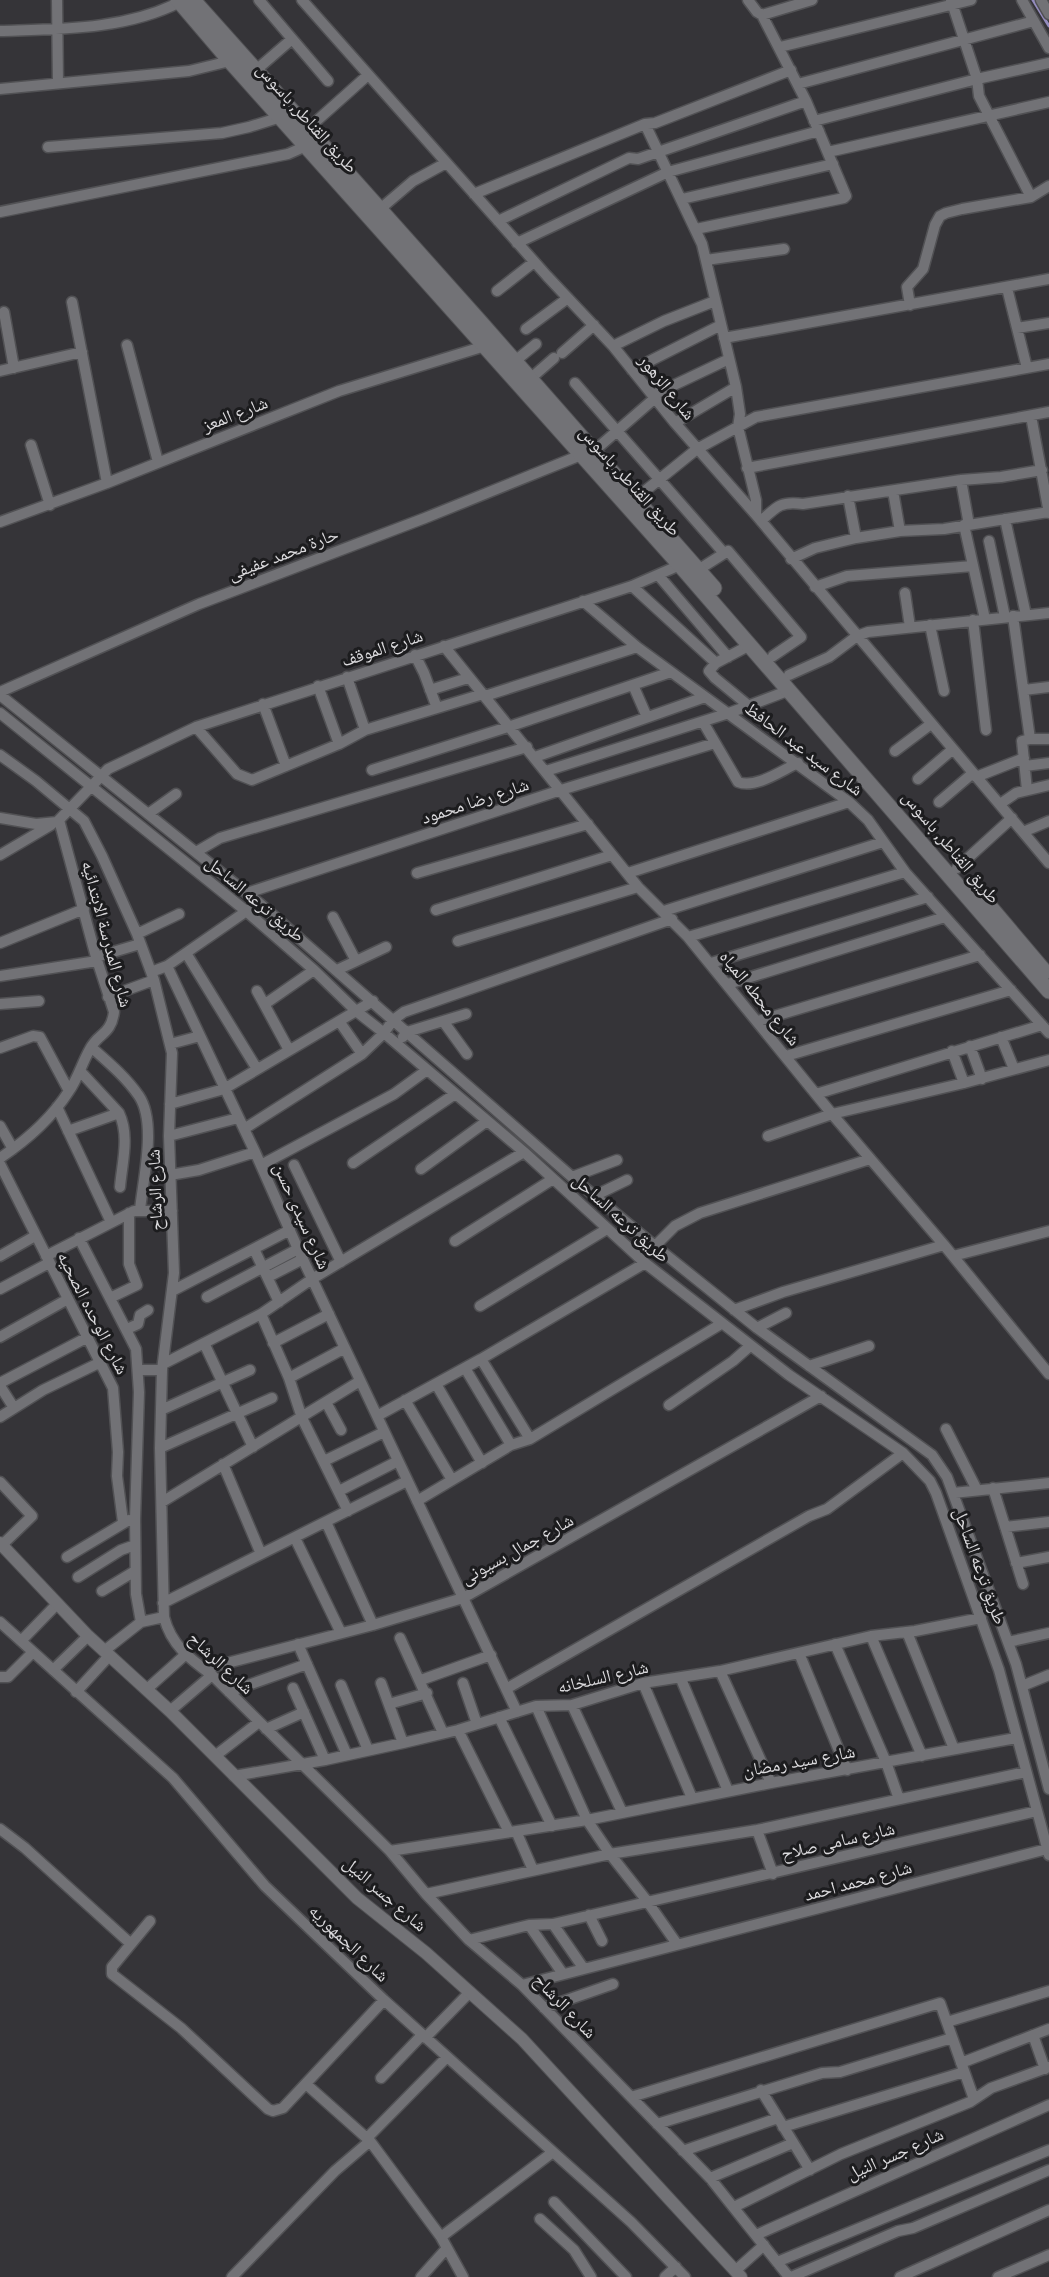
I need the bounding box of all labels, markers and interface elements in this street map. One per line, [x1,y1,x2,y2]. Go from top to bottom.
street label: طريق القناطر, باسوس [252,58,362,178]
street label: شارع الزهور [633,349,700,424]
street label: شارع المعز [198,391,271,437]
street label: طريق القناطر, باسوس [575,421,685,541]
street label: حارة محمد عفيفى [225,523,341,585]
street label: شارع الموقف [338,624,426,672]
street label: شارع سيد عبد الحافظ [740,697,868,801]
street label: شارع رضا محمود [419,773,531,829]
street label: طريق القناطر, باسوس [897,786,1005,908]
street label: طريق ترعه الساحل [201,851,309,947]
street label: شارع المدرسة الابتدائيه [77,858,137,1010]
street label: شارع محطه المياه [715,946,805,1050]
street label: شارع الرشاح [143,1149,168,1231]
street label: شارع سيدى حسن [269,1159,335,1273]
street label: طريق ترعه الساحل [568,1169,674,1267]
street label: شارع الوحده الصحيه [53,1248,133,1378]
street label: طريق ترعه الساحل [949,1505,1011,1627]
street label: شارع جمال بسيونى [457,1509,577,1589]
street label: شارع الرشاح [183,1627,258,1700]
street label: شارع السلخانه [555,1656,651,1698]
street label: شارع سيد رمضان [741,1740,857,1782]
street label: شارع سامى صلاح [779,1817,897,1866]
street label: شارع جسر النيل [339,1852,431,1936]
street label: شارع محمد احمد [802,1856,914,1906]
street label: شارع الجمهوريه [305,1900,393,1986]
street label: شارع الرشاح [528,1969,601,2044]
street label: شارع جسر النيل [843,2123,947,2185]

